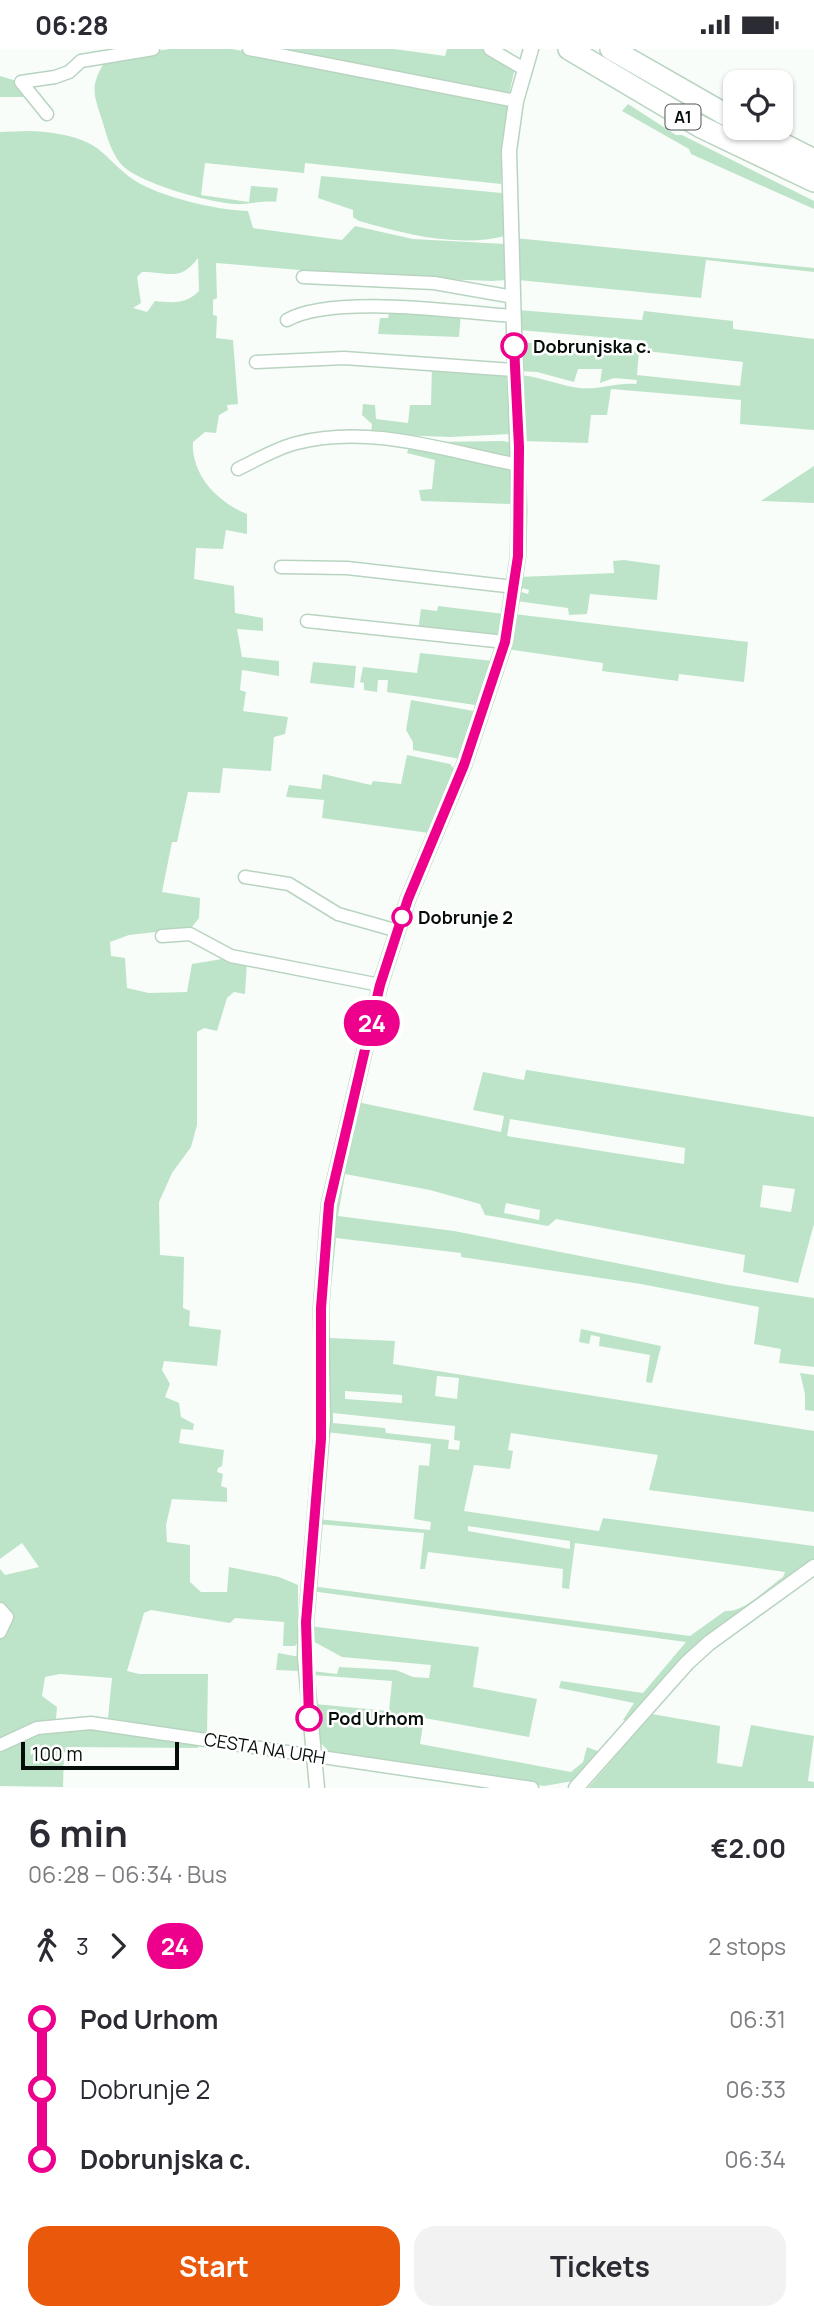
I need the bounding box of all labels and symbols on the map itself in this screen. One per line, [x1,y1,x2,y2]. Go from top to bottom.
road number: A1 [666,104,700,129]
marker: Dobrunjska c. [501,333,527,359]
place label: Dobrunjska c. [533,334,652,358]
place label: Dobrunje 2 [418,905,513,929]
marker: Dobrunje 2 [392,907,412,927]
line badge: 24 [340,1000,404,1046]
marker: Pod Urhom [296,1705,322,1731]
place label: Pod Urhom [328,1706,424,1730]
street label: CESTA NA URH [202,1727,328,1769]
scale bar [21,1739,178,1771]

